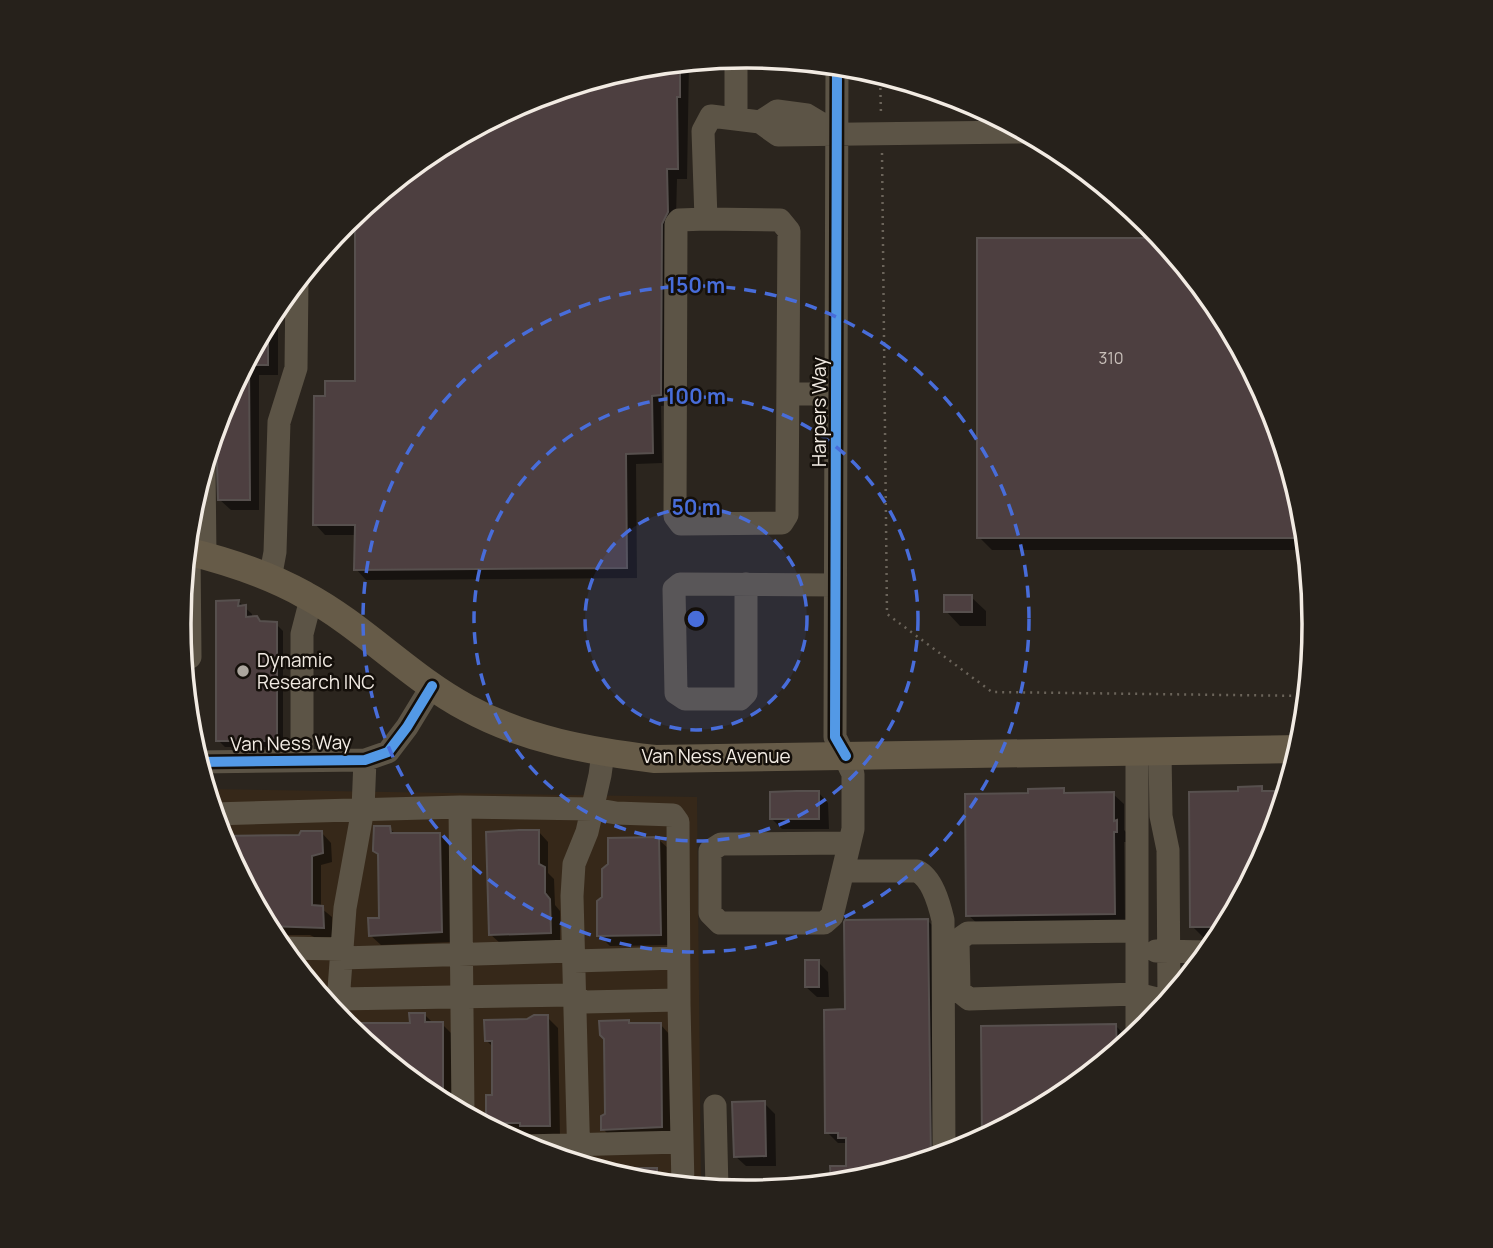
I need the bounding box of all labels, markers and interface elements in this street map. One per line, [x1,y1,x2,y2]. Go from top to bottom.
text: 150 m [667,271,725,299]
house number: 310 [1099,347,1123,369]
street label: Harpers Way [806,357,832,467]
text: 100 m [666,382,726,410]
text: 50 m [671,493,721,521]
centre of rings [684,607,708,631]
place label: Dynamic Research INC [257,647,375,695]
marker: Dynamic Research INC [235,663,251,679]
street label: Van Ness Way [230,729,352,757]
street label: Van Ness Avenue [641,743,791,769]

